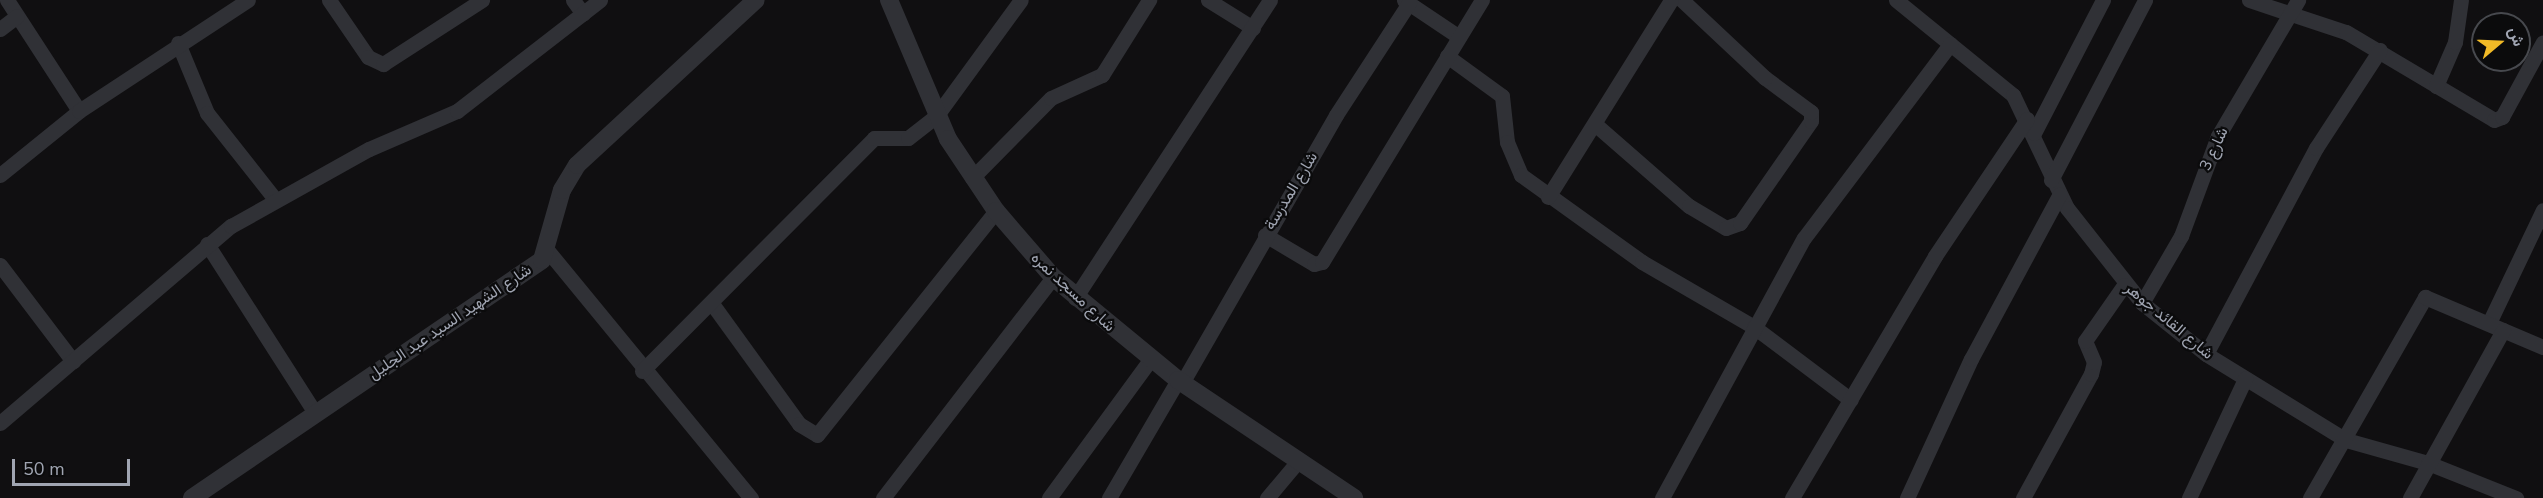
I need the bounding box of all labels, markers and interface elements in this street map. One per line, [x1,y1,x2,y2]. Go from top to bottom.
north arrow [2471,12,2531,72]
text: ش [2503,24,2530,49]
street label: شارع 3 [2196,124,2232,174]
street label: شارع المدرسة [1260,149,1322,233]
street label: شارع مسجد نمره [1027,248,1119,336]
street label: شارع الشهيد السيد عبد الجليل [365,260,535,384]
street label: شارع القائد جوهر [2121,278,2217,364]
scale bar [15,447,134,485]
text: 50 m [23,457,65,481]

